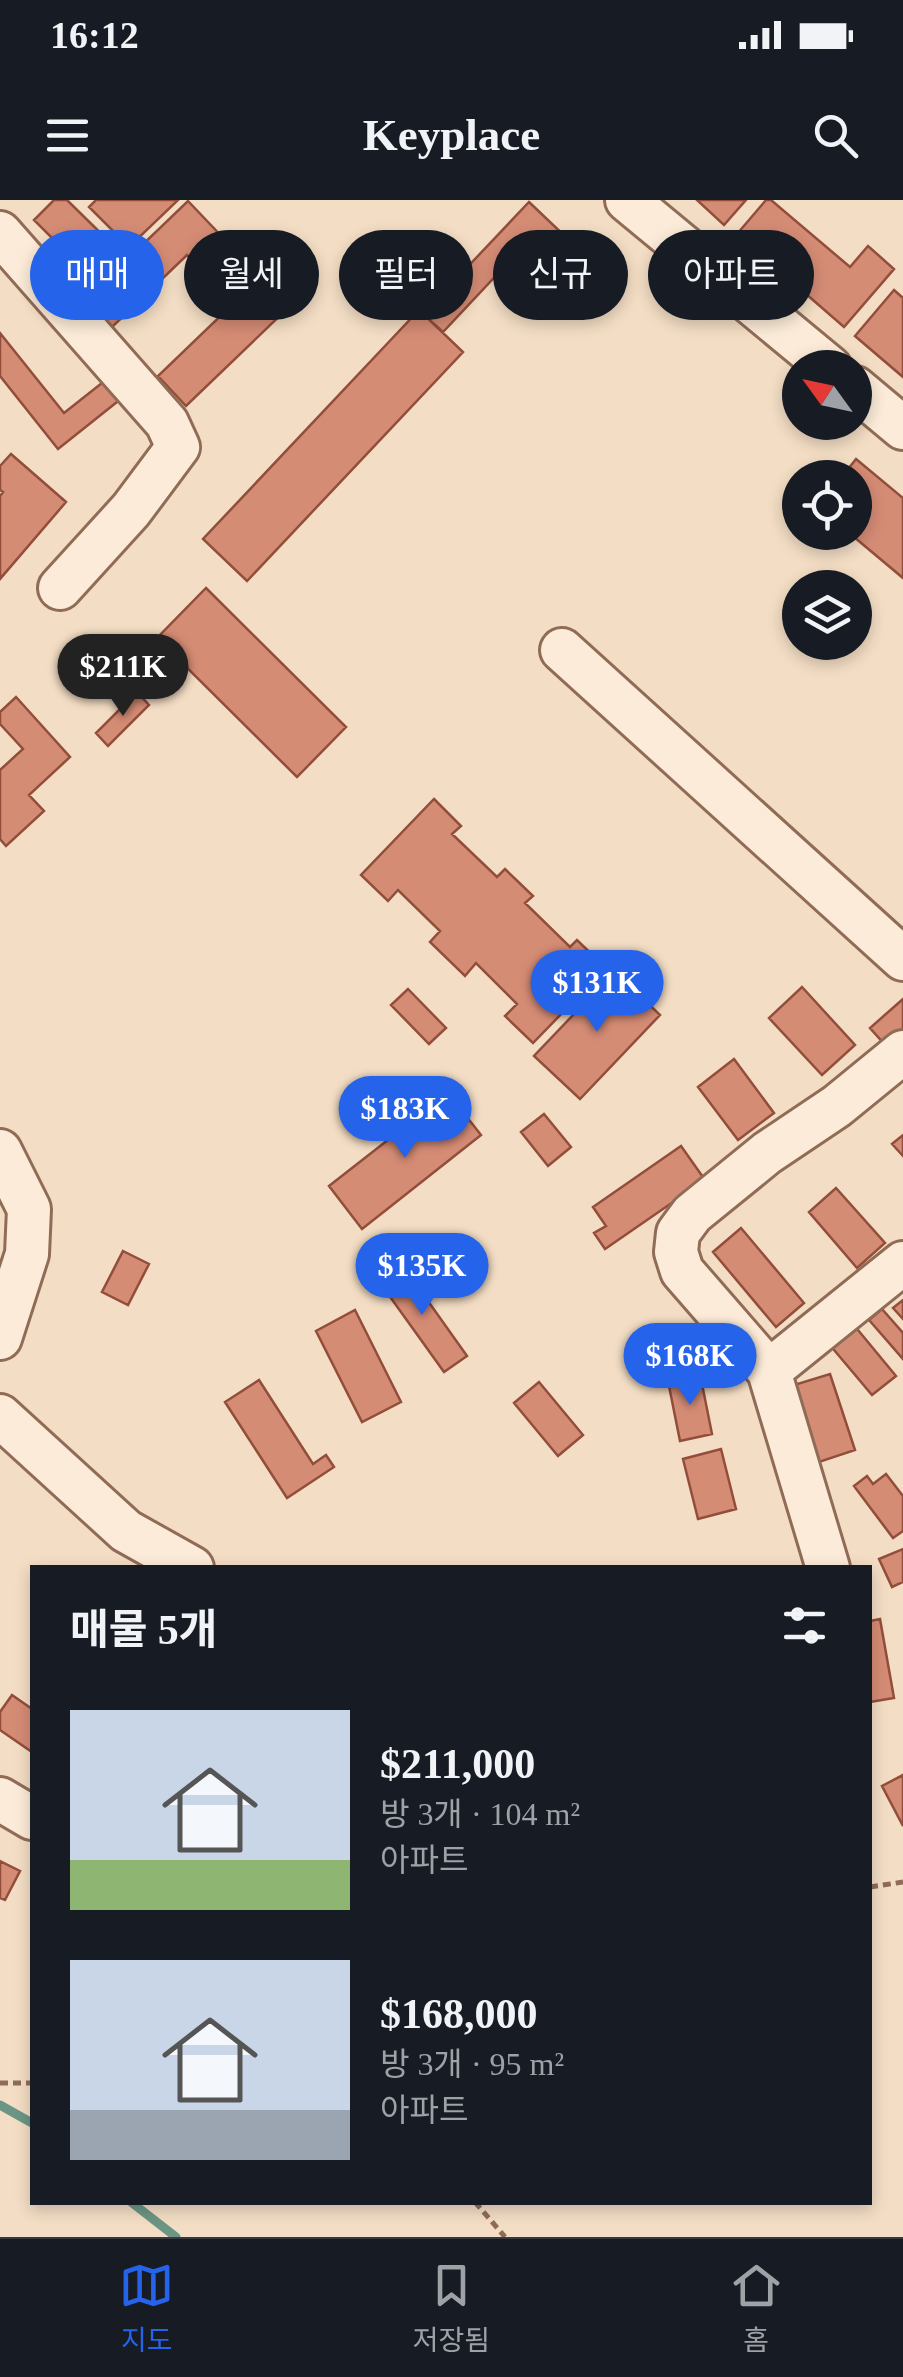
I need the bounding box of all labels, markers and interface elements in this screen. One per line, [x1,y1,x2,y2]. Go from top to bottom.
text: 16:12 [50,14,139,56]
icon: menu [40,108,95,163]
icon: search [808,108,863,163]
text: Keyplace [363,110,540,160]
chip: 매매 [30,230,164,320]
chip: 월세 [184,230,319,320]
chip: 필터 [339,230,473,320]
chip: 신규 [493,230,628,320]
chip: 아파트 [648,230,814,320]
north arrow [782,350,872,440]
map controls [782,350,872,660]
button: locate [782,460,872,550]
button: layers [782,570,872,660]
pin: $211K [53,634,193,719]
text: $211K [79,648,167,684]
pin: $131K [527,950,667,1035]
text: $131K [553,964,641,1000]
pin: $183K [335,1076,475,1161]
text: $183K [361,1090,449,1126]
pin: $135K [352,1233,492,1318]
text: $135K [378,1247,466,1283]
pin: $168K [620,1323,760,1408]
text: $168K [646,1337,734,1373]
icon: filters [777,1598,832,1653]
text: 매물 5개 [70,1607,217,1653]
text: $211,000 [380,1741,535,1787]
icon: home [150,1750,270,1870]
text: 방 3개 · 104 m² [380,1796,580,1832]
text: 아파트 [380,1842,468,1878]
text: $168,000 [380,1991,538,2037]
icon: home [150,2000,270,2120]
text: 방 3개 · 95 m² [380,2046,564,2082]
text: 아파트 [380,2092,468,2128]
tab: 지도 [119,2258,174,2358]
tab: 저장됨 [413,2258,490,2358]
tab: 홈 [729,2258,784,2358]

